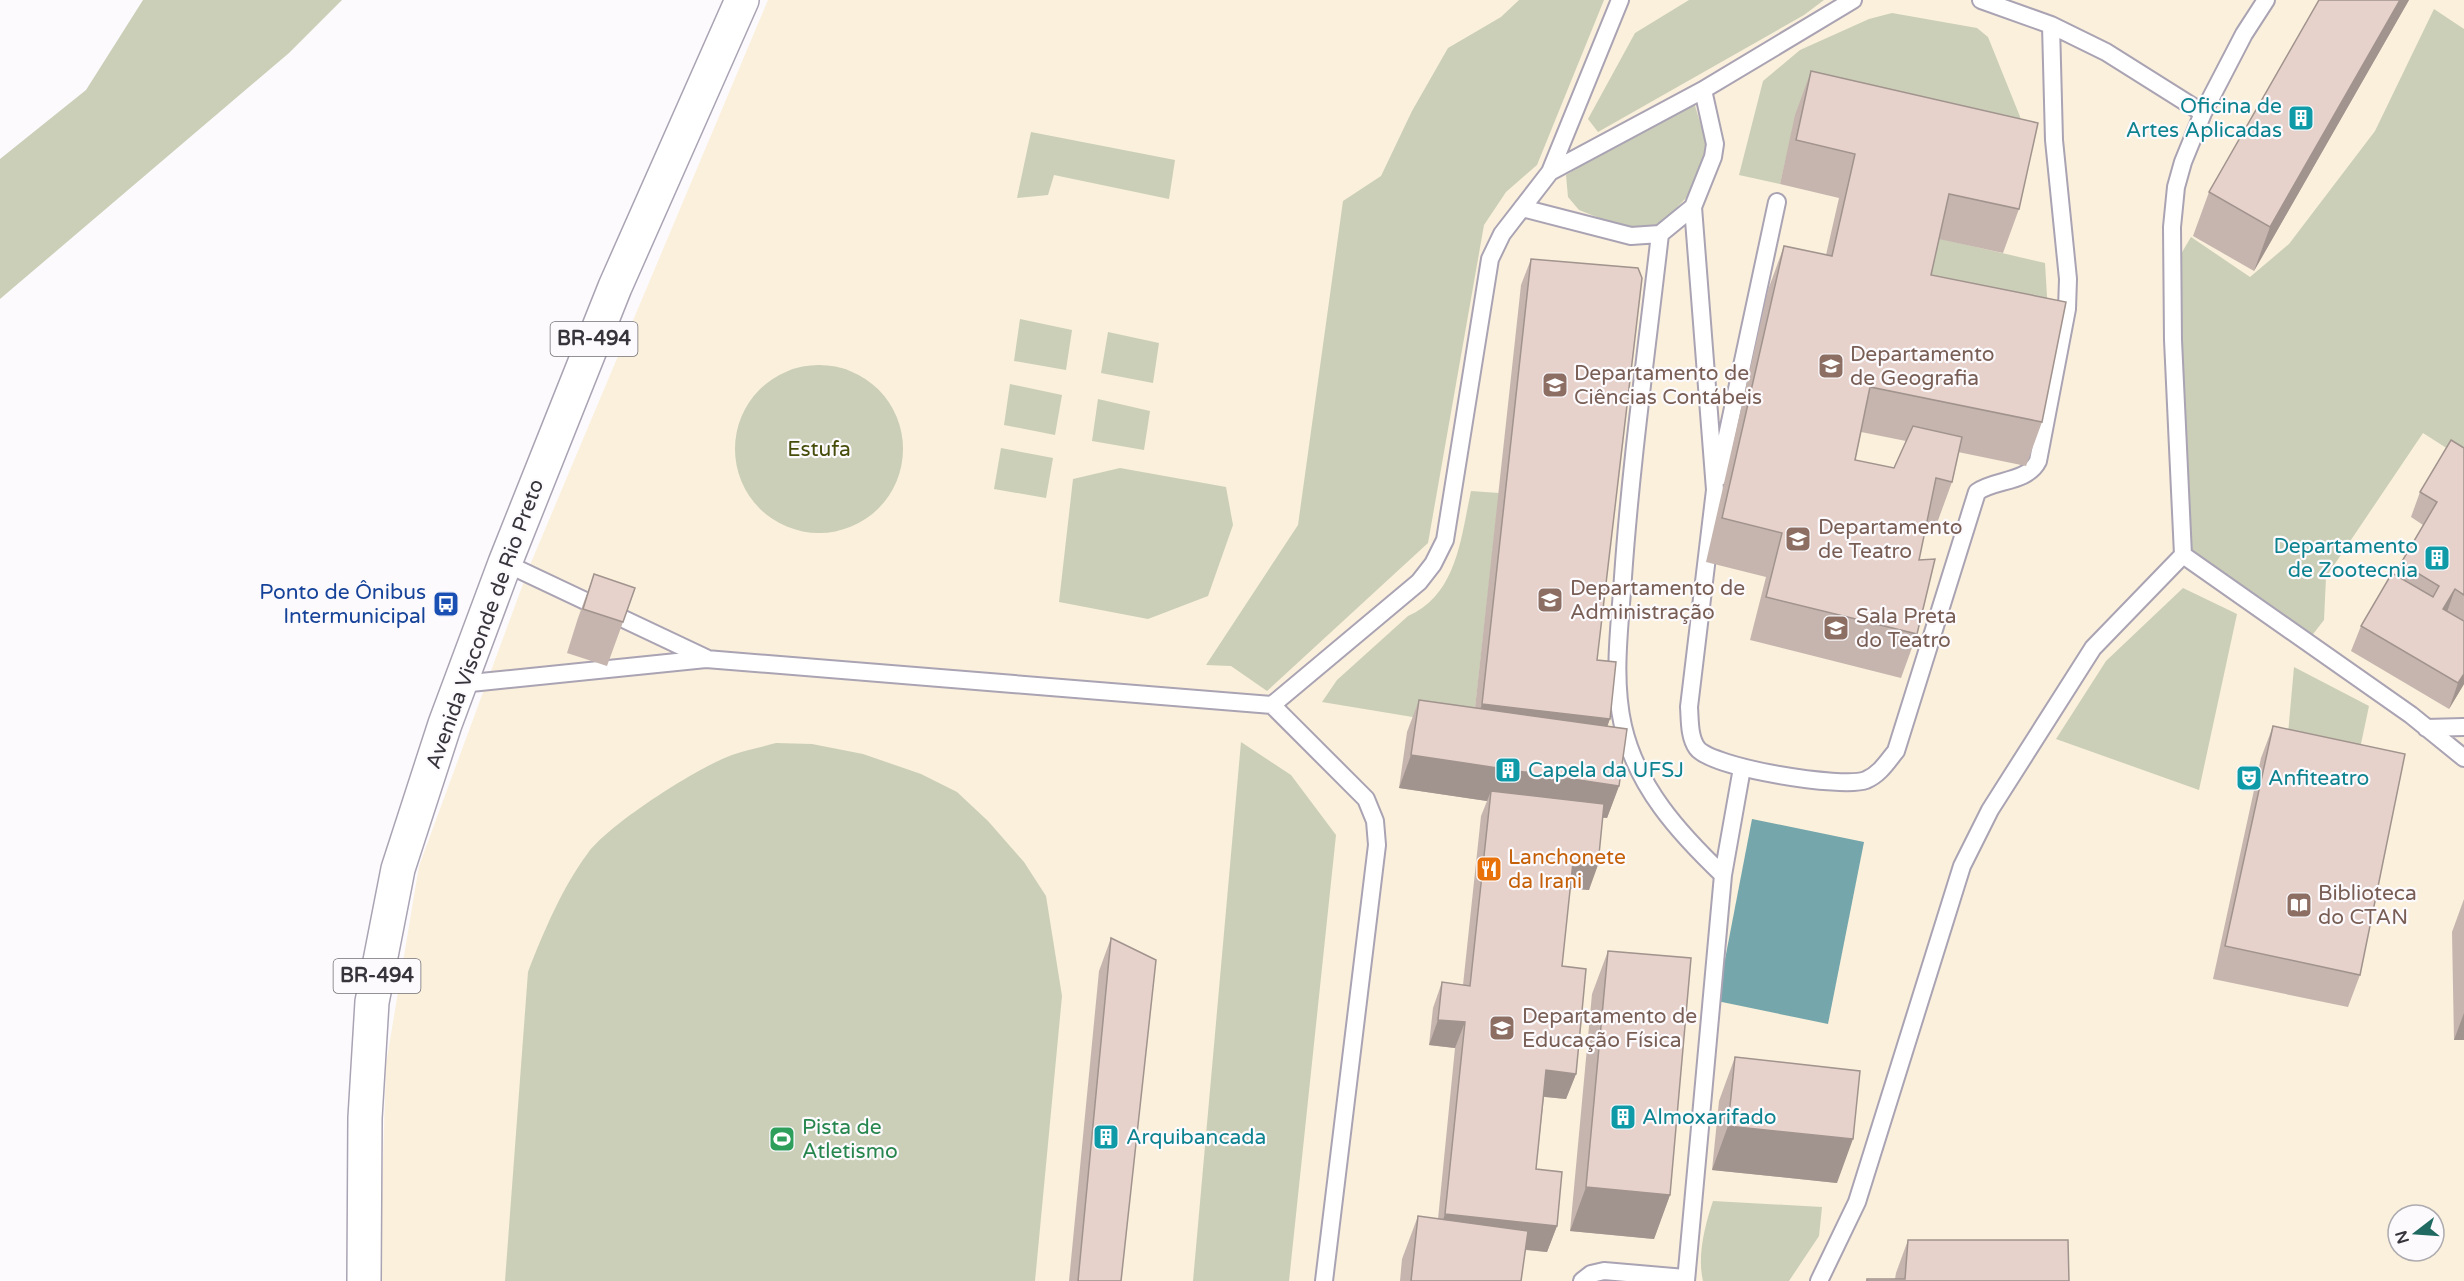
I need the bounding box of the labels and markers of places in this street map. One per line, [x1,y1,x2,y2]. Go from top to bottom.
place label: Oficina de Artes Aplicadas [2126,94,2282,143]
building icon: Oficina de Artes Aplicadas [2286,103,2316,133]
place label: Departamento de Geografia [1850,342,1995,391]
school or university icon: Departamento de Geografia [1816,351,1846,381]
place label: Departamento de Ciências Contábeis [1574,361,1762,410]
school or university icon: Departamento de Ciências Contábeis [1540,370,1570,400]
place label: Departamento de Teatro [1818,515,1963,564]
school or university icon: Departamento de Teatro [1783,524,1813,554]
place label: Departamento de Zootecnia [2273,534,2418,583]
building icon: Departamento de Zootecnia [2422,543,2452,573]
place label: Departamento de Administração [1570,576,1745,625]
place label: Ponto de Ônibus Intermunicipal [259,580,426,629]
school or university icon: Departamento de Administração [1535,585,1565,615]
bus stop icon: Ponto de Ônibus Intermunicipal [431,589,461,619]
place label: Sala Preta do Teatro [1856,604,1957,653]
school or university icon: Sala Preta do Teatro [1821,613,1851,643]
building icon: Capela da UFSJ [1493,755,1523,785]
place label: Capela da UFSJ [1528,758,1684,783]
theatre icon: Anfiteatro [2234,763,2264,793]
place label: Anfiteatro [2268,766,2369,791]
place label: Lanchonete da Irani [1508,845,1626,894]
restaurant icon: Lanchonete da Irani [1474,854,1504,884]
place label: Biblioteca do CTAN [2318,881,2417,930]
library icon: Biblioteca do CTAN [2284,890,2314,920]
place label: Departamento de Educação Física [1522,1004,1697,1053]
school or university icon: Departamento de Educação Física [1487,1013,1517,1043]
building icon: Almoxarifado [1608,1102,1638,1132]
place label: Almoxarifado [1642,1105,1776,1130]
place label: Pista de Atletismo [802,1115,898,1164]
building icon: Arquibancada [1091,1122,1121,1152]
sports icon: Pista de Atletismo [767,1124,797,1154]
place label: Arquibancada [1126,1125,1266,1150]

